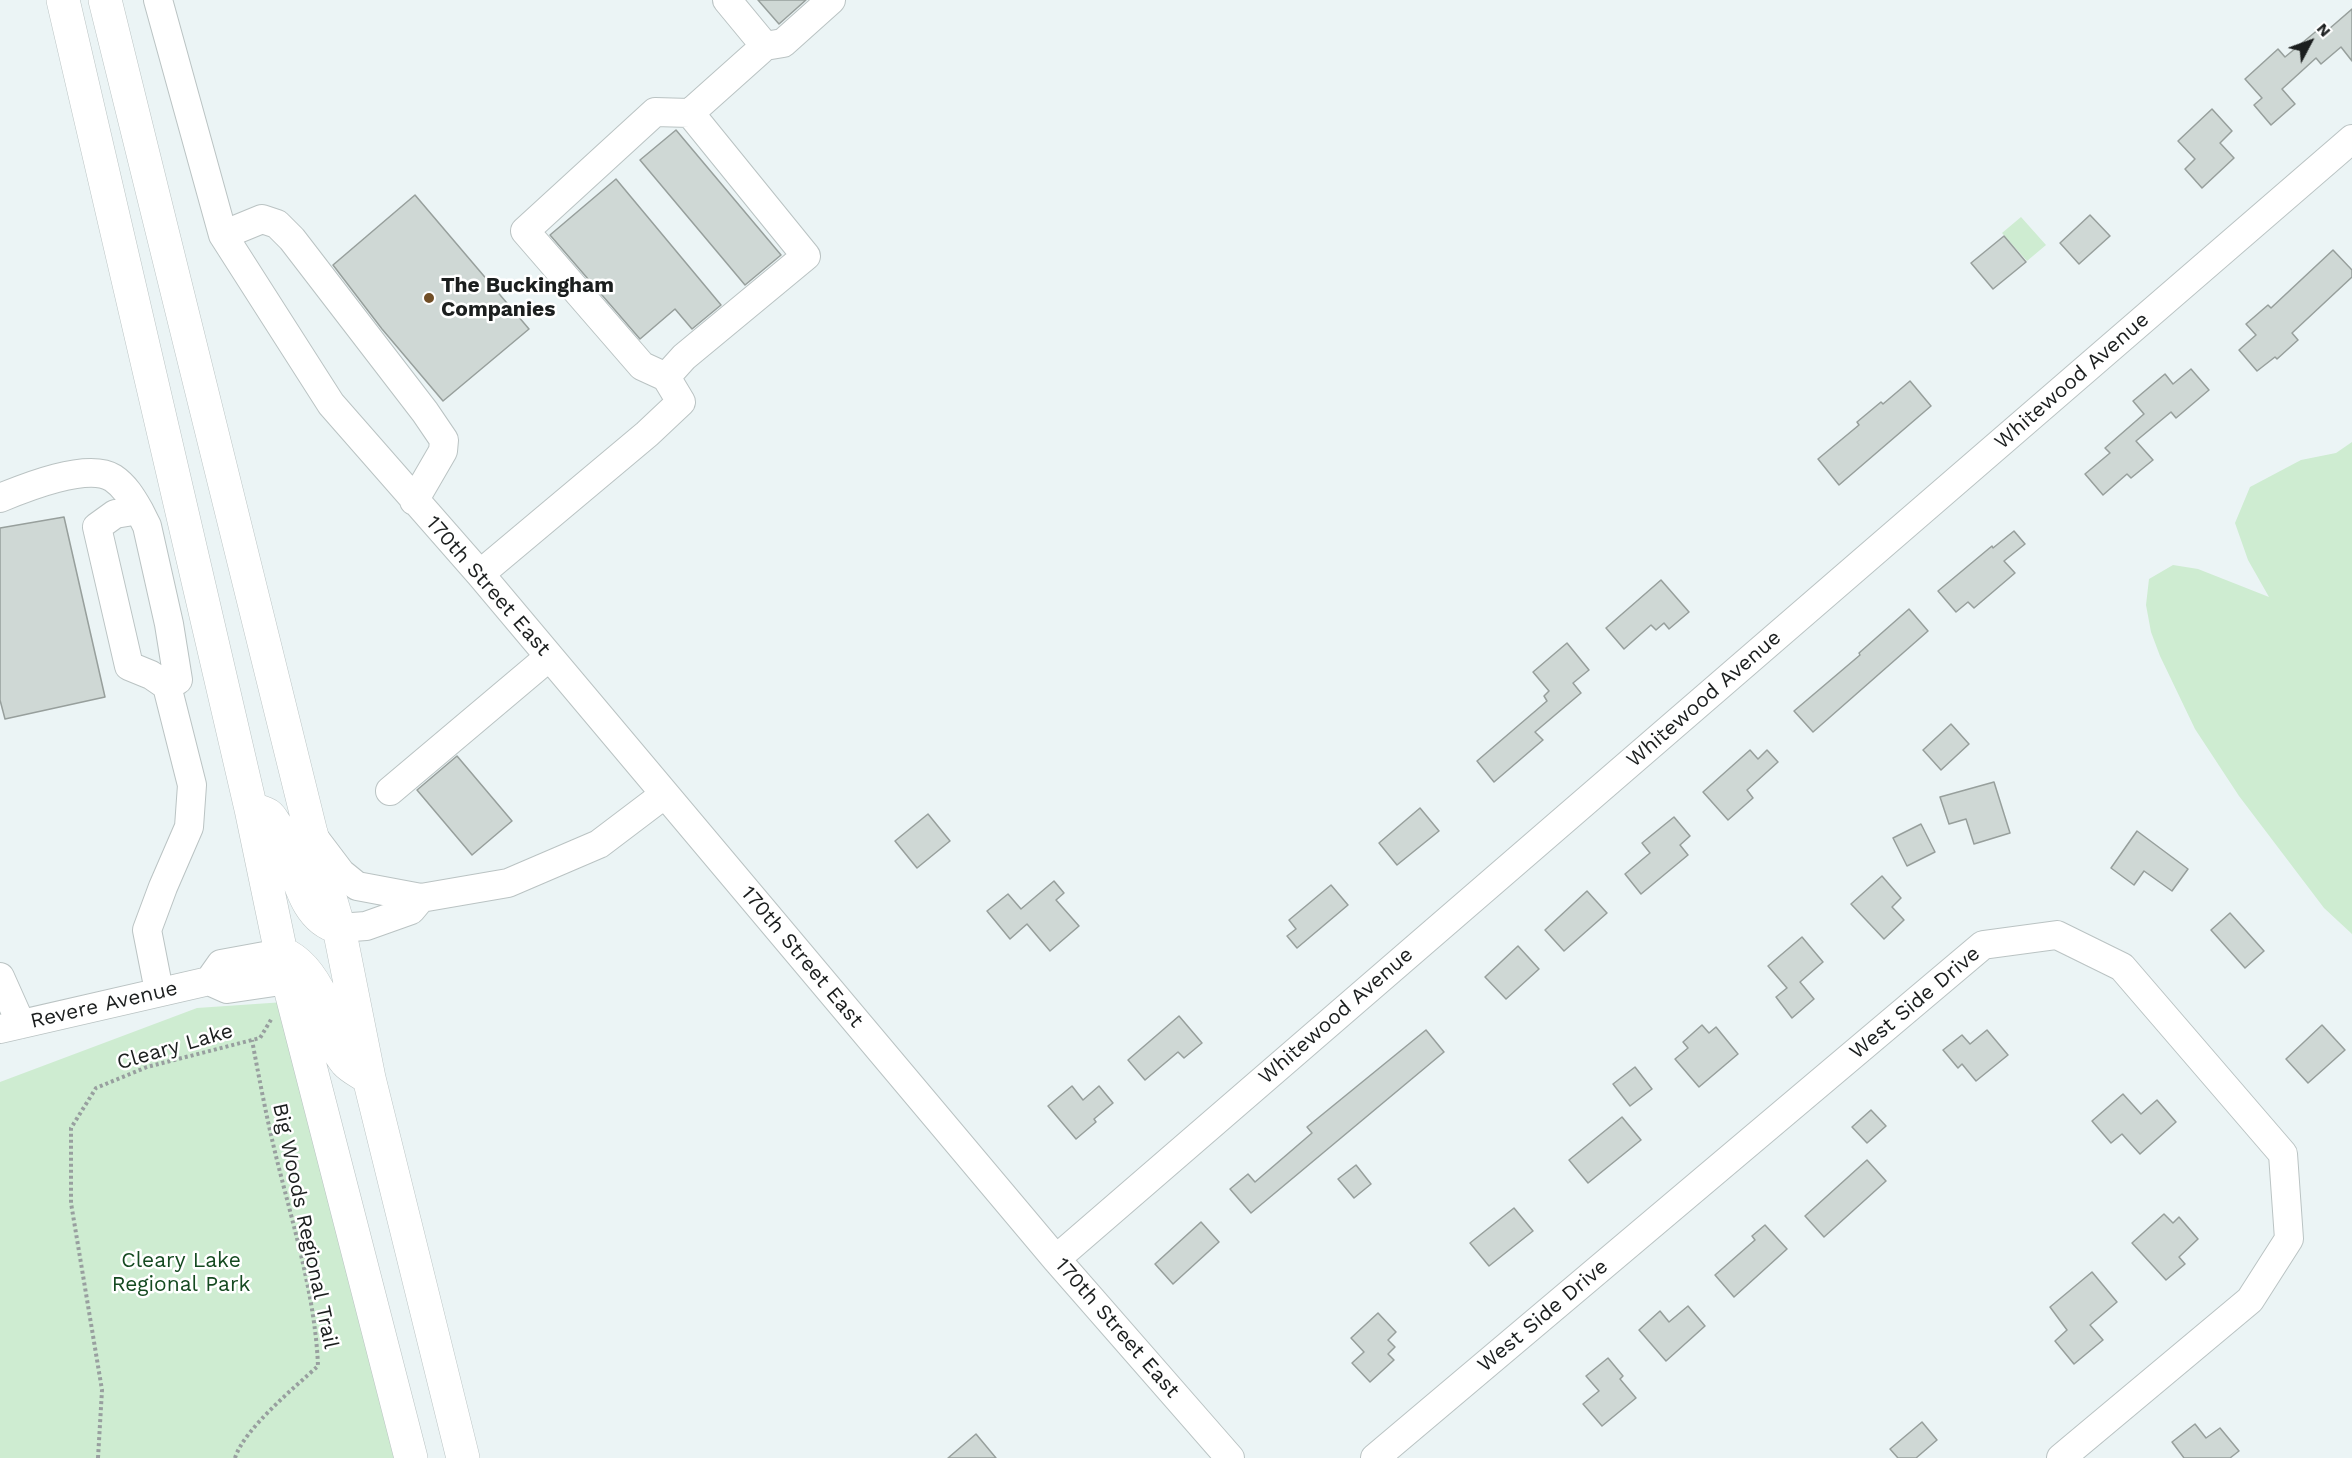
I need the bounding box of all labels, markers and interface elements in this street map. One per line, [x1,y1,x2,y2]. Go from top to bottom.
north arrow [2280,12,2340,72]
text: N [2313,19,2335,41]
place label: The Buckingham Companies [441,273,614,323]
marker: The Buckingham Companies [422,291,436,305]
street label: Whitewood Avenue [1990,307,2154,455]
street label: 170th Street East [420,511,556,661]
street label: Whitewood Avenue [1622,625,1786,773]
street label: 170th Street East [735,881,869,1033]
street label: West Side Drive [1845,941,1985,1065]
street label: Whitewood Avenue [1254,942,1418,1090]
street label: Revere Avenue [28,976,180,1034]
street label: Cleary Lake [114,1018,236,1076]
street label: Big Woods Regional Trail [267,1101,343,1351]
park label: Cleary Lake Regional Park [112,1248,250,1298]
street label: 170th Street East [1049,1253,1185,1403]
street label: West Side Drive [1473,1254,1613,1378]

